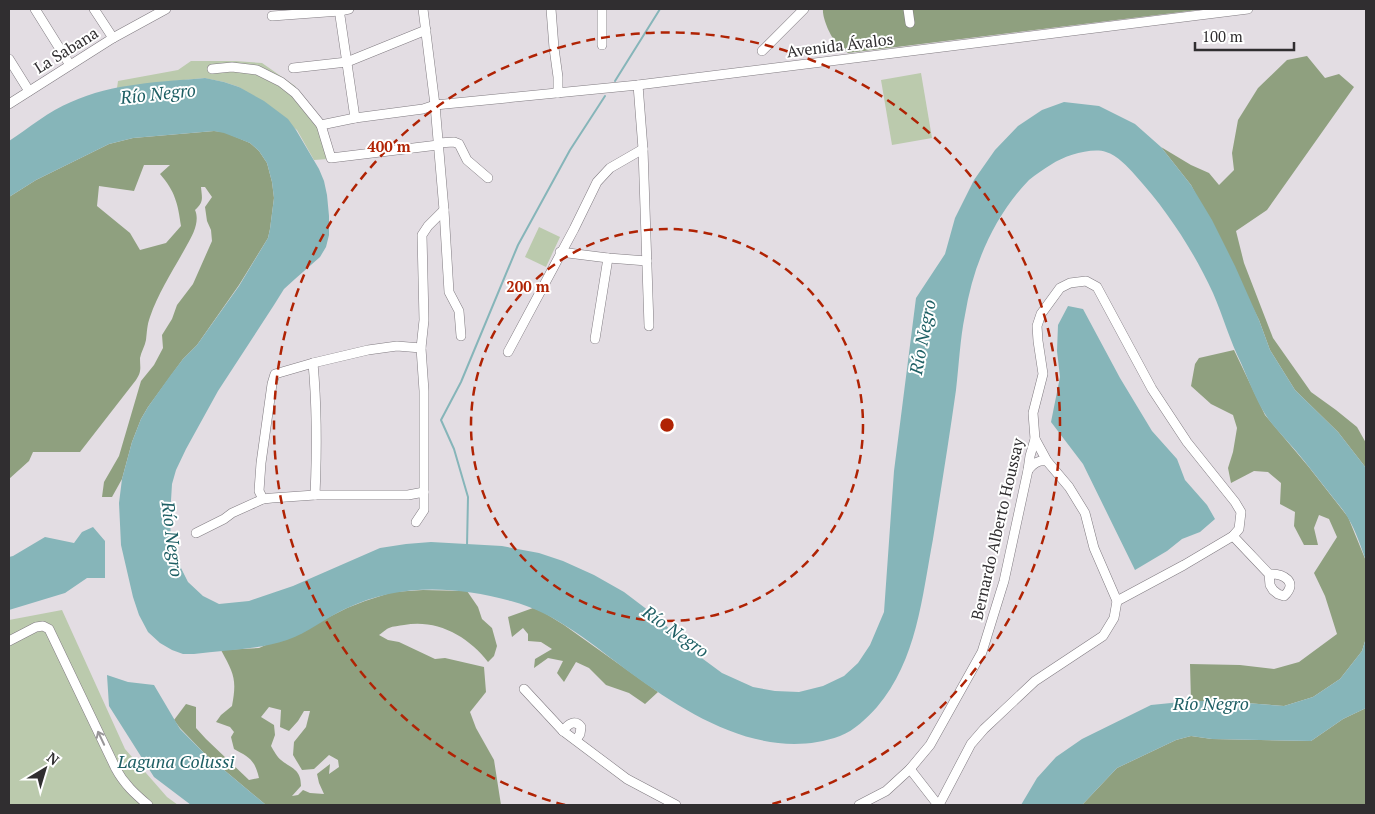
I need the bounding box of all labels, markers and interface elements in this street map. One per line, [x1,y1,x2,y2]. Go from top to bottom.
scale bar [1195,20,1294,52]
street label: La Sabana [30,22,102,78]
text: 100 m [1202,26,1243,46]
street label: Avenida Ávalos [786,28,895,62]
water label: Río Negro [118,77,197,109]
text: 400 m [367,136,411,156]
text: 200 m [506,276,550,296]
water label: Río Negro [903,297,941,378]
centre of rings [658,416,676,434]
street label: Bernardo Alberto Houssay [965,435,1029,622]
water label: Río Negro [156,499,190,578]
water label: Río Negro [637,599,714,663]
water label: Río Negro [1172,691,1249,715]
one-way arrow [96,731,105,746]
north arrow [20,744,70,794]
text: N [43,748,64,769]
water label: Laguna Colussi [117,749,234,773]

